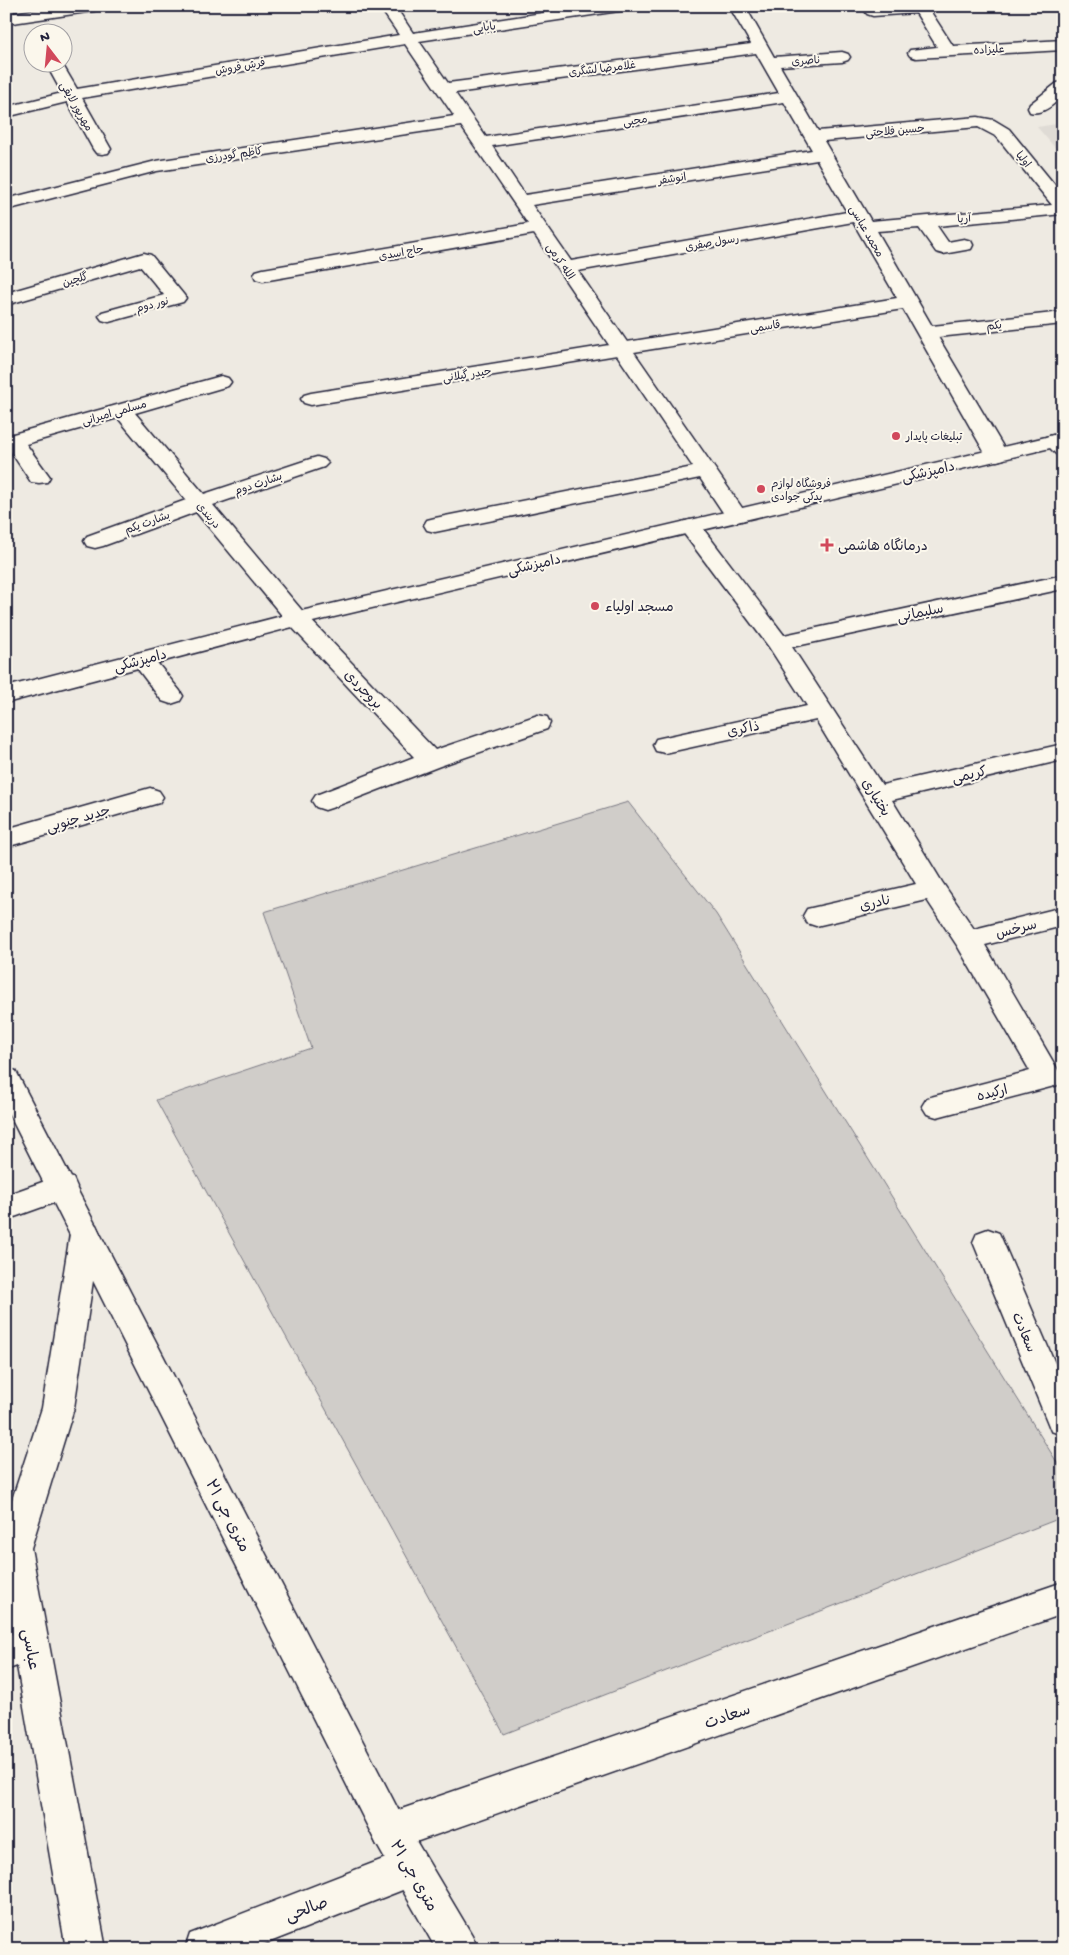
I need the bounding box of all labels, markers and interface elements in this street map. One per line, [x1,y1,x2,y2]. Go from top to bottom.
street label: بابایی [472,20,497,37]
north arrow [22,22,72,72]
text: N [38,28,52,47]
street label: علیزاده [973,43,1005,58]
street label: ناصری [791,54,821,69]
street label: فرش فروش [214,57,266,78]
street label: غلامرضا لشگری [568,58,637,80]
street label: مهرپور لایقی [56,80,95,134]
street label: محبی [622,114,648,130]
street label: حسین فلاحتی [865,122,925,141]
street label: کاظم گودرزی [205,144,264,167]
street label: اولیا [1012,149,1033,171]
street label: انوشفر [656,171,687,188]
street label: محمد عباسی [846,204,886,260]
street label: آریا [957,211,973,227]
street label: رسول صفری [684,232,740,255]
street label: الله کرمی [543,241,577,282]
street label: حاج اسدی [378,243,425,264]
street label: گلچین [61,270,90,290]
street label: نور دوم [135,296,170,317]
street label: قاسمی [749,319,781,336]
street label: یکم [986,319,1003,335]
street label: حیدر گیلانی [442,364,493,386]
street label: مسلمی امیرانی [81,398,148,429]
marker: تبلیغات پایدار [890,430,902,442]
place label: تبلیغات پایدار [905,431,963,444]
street label: دامپزشکی [900,459,957,488]
street label: بشارت دوم [233,470,284,500]
place label: فروشگاه لوازم یدکی جوادی [771,477,831,504]
marker: فروشگاه لوازم یدکی جوادی [755,483,767,495]
street label: دربندی [193,501,222,532]
street label: بشارت یکم [123,509,172,539]
place label: درمانگاه هاشمی [838,537,928,556]
marker: درمانگاه هاشمی [820,538,834,552]
street label: دامپزشکی [506,552,563,581]
marker: مسجد اولیاء [589,600,601,612]
place label: مسجد اولیاء [605,600,674,617]
street label: سلیمانی [896,601,945,628]
street label: دامپزشکی [112,647,169,678]
street label: بروجردی [339,668,385,714]
street label: ذاکری [726,719,761,742]
street label: کریمی [950,764,989,789]
street label: بختیاری [857,776,893,820]
street label: جدید جنوبی [45,803,113,838]
street label: نادری [858,893,893,916]
street label: سرخس [994,917,1039,944]
street label: ارکیده [975,1082,1010,1106]
street label: سعادت [1007,1310,1039,1355]
street label: ۲۱ متری جی [199,1477,252,1556]
street label: عباسی [16,1628,41,1672]
street label: سعادت [703,1702,754,1735]
street label: ۲۱ متری جی [384,1838,440,1916]
street label: صالحی [283,1894,331,1928]

